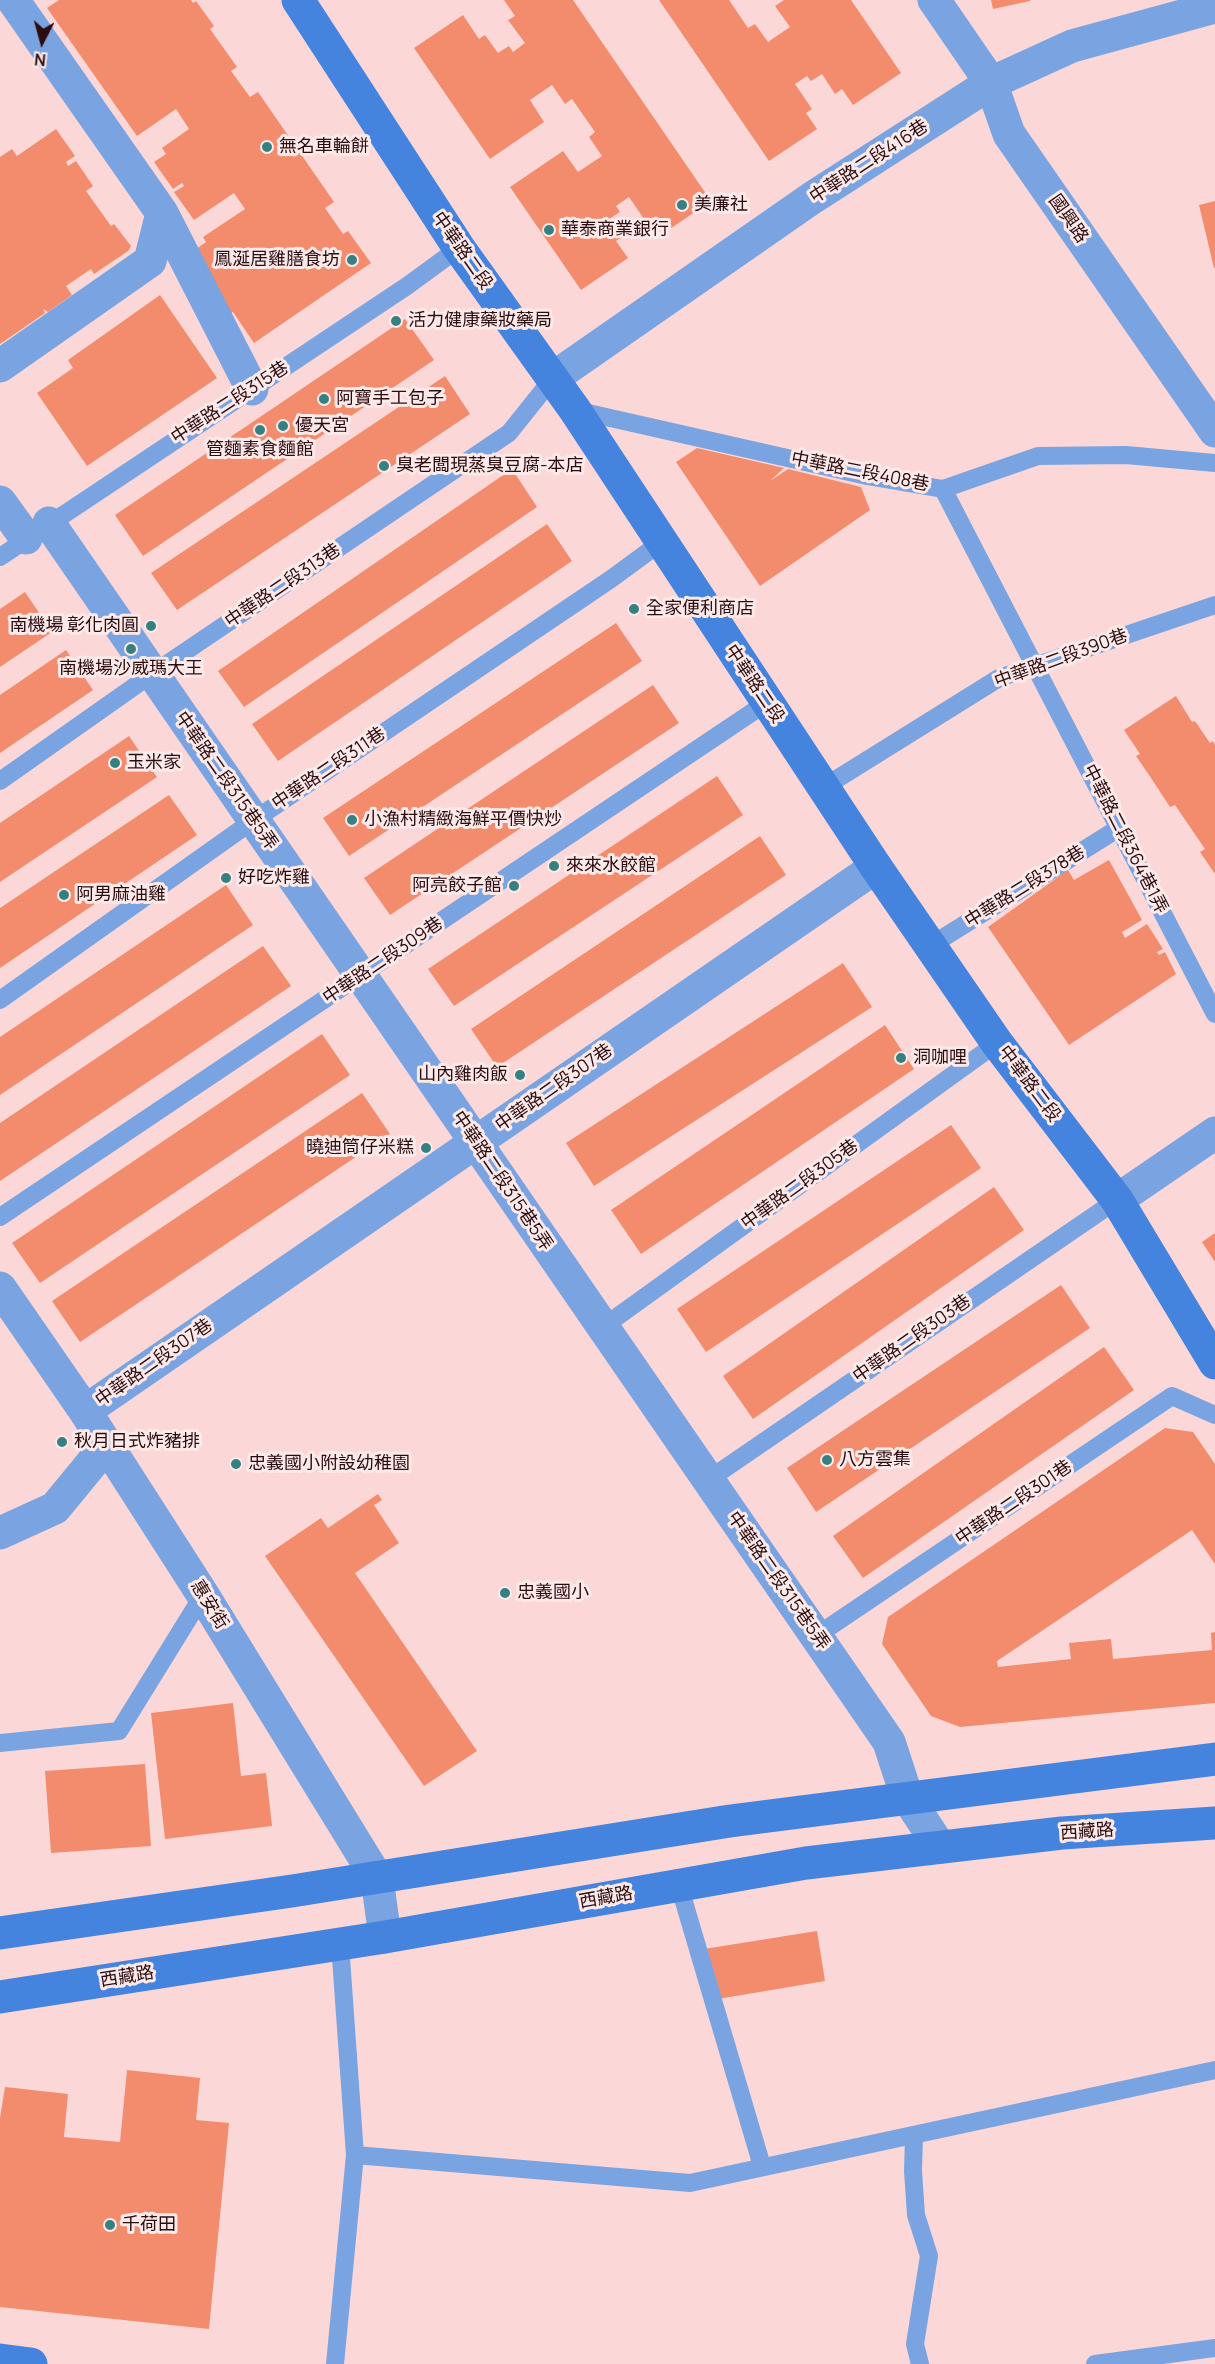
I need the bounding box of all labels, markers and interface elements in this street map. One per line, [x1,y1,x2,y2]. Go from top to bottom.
north arrow [12,12,72,72]
text: N [33,48,47,71]
street label: 中華路二段416巷 [806,116,932,208]
place label: 無名車輪餅 [279,136,369,158]
marker: 無名車輪餅 [260,140,274,154]
street label: 國興路 [1044,191,1092,247]
place label: 美廉社 [694,194,748,216]
marker: 美廉社 [675,198,689,212]
street label: 中華路二段 [427,208,497,294]
place label: 華泰商業銀行 [561,219,669,241]
marker: 華泰商業銀行 [542,223,556,237]
place label: 鳳涎居雞膳食坊 [214,249,340,271]
marker: 鳳涎居雞膳食坊 [345,253,359,267]
place label: 活力健康藥妝藥局 [408,310,552,332]
marker: 活力健康藥妝藥局 [389,314,403,328]
street label: 中華路二段315巷 [167,357,293,449]
place label: 阿寶手工包子 [336,388,444,410]
marker: 阿寶手工包子 [317,392,331,406]
place label: 優天宮 [295,415,349,437]
marker: 優天宮 [276,419,290,433]
marker: 管麵素食麵館 [253,423,267,437]
place label: 管麵素食麵館 [206,439,314,461]
street label: 中華路二段408巷 [789,448,931,496]
place label: 臭老闆現蒸臭豆腐-本店 [396,455,584,477]
marker: 臭老闆現蒸臭豆腐-本店 [377,459,391,473]
street label: 中華路二段313巷 [221,539,345,633]
place label: 全家便利商店 [646,598,754,620]
marker: 全家便利商店 [627,602,641,616]
place label: 南機場 彰化肉圓 [9,615,139,637]
marker: 南機場 彰化肉圓 [144,619,158,633]
street label: 中華路二段390巷 [991,625,1131,693]
street label: 中華路二段 [720,641,788,727]
marker: 南機場沙威瑪大王 [124,642,138,656]
place label: 南機場沙威瑪大王 [59,658,203,680]
street label: 中華路二段315巷5弄 [170,708,282,854]
street label: 中華路二段311巷 [268,723,390,815]
place label: 玉米家 [127,752,181,774]
marker: 玉米家 [108,756,122,770]
street label: 中華路二段364巷1弄 [1078,761,1172,917]
place label: 小漁村精緻海鮮平價快炒 [364,809,562,831]
marker: 小漁村精緻海鮮平價快炒 [345,813,359,827]
street label: 中華路二段378巷 [961,841,1089,933]
place label: 來來水餃館 [566,855,656,877]
marker: 來來水餃館 [547,859,561,873]
place label: 好吃炸雞 [238,867,310,889]
marker: 好吃炸雞 [219,871,233,885]
place label: 阿亮餃子館 [412,875,502,897]
marker: 阿亮餃子館 [507,879,521,893]
place label: 阿男麻油雞 [76,884,166,906]
marker: 阿男麻油雞 [57,888,71,902]
street label: 中華路二段309巷 [319,913,447,1009]
street label: 中華路二段307巷 [491,1040,617,1136]
street label: 中華路二段 [993,1042,1065,1126]
place label: 洞咖哩 [913,1047,967,1069]
marker: 洞咖哩 [894,1051,908,1065]
place label: 山內雞肉飯 [418,1064,508,1086]
marker: 山內雞肉飯 [513,1068,527,1082]
street label: 中華路二段315巷5弄 [447,1107,557,1255]
street label: 中華路二段305巷 [737,1135,863,1235]
place label: 曉迪筒仔米糕 [306,1137,414,1159]
marker: 曉迪筒仔米糕 [419,1141,433,1155]
street label: 中華路二段303巷 [849,1290,975,1388]
street label: 中華路二段307巷 [91,1315,217,1411]
place label: 秋月日式炸豬排 [74,1431,200,1453]
marker: 秋月日式炸豬排 [55,1435,69,1449]
place label: 八方雲集 [839,1449,911,1471]
place label: 忠義國小附設幼稚園 [248,1453,410,1475]
marker: 八方雲集 [820,1453,834,1467]
street label: 中華路二段301巷 [952,1456,1076,1550]
marker: 忠義國小附設幼稚園 [229,1457,243,1471]
street label: 中華路二段315巷5弄 [722,1508,834,1654]
street label: 惠安街 [186,1576,232,1634]
place label: 忠義國小 [517,1582,589,1604]
marker: 忠義國小 [498,1586,512,1600]
street label: 西藏路 [1059,1819,1115,1845]
street label: 西藏路 [578,1883,634,1913]
street label: 西藏路 [99,1962,155,1992]
place label: 千荷田 [122,2214,176,2236]
marker: 千荷田 [103,2218,117,2232]

